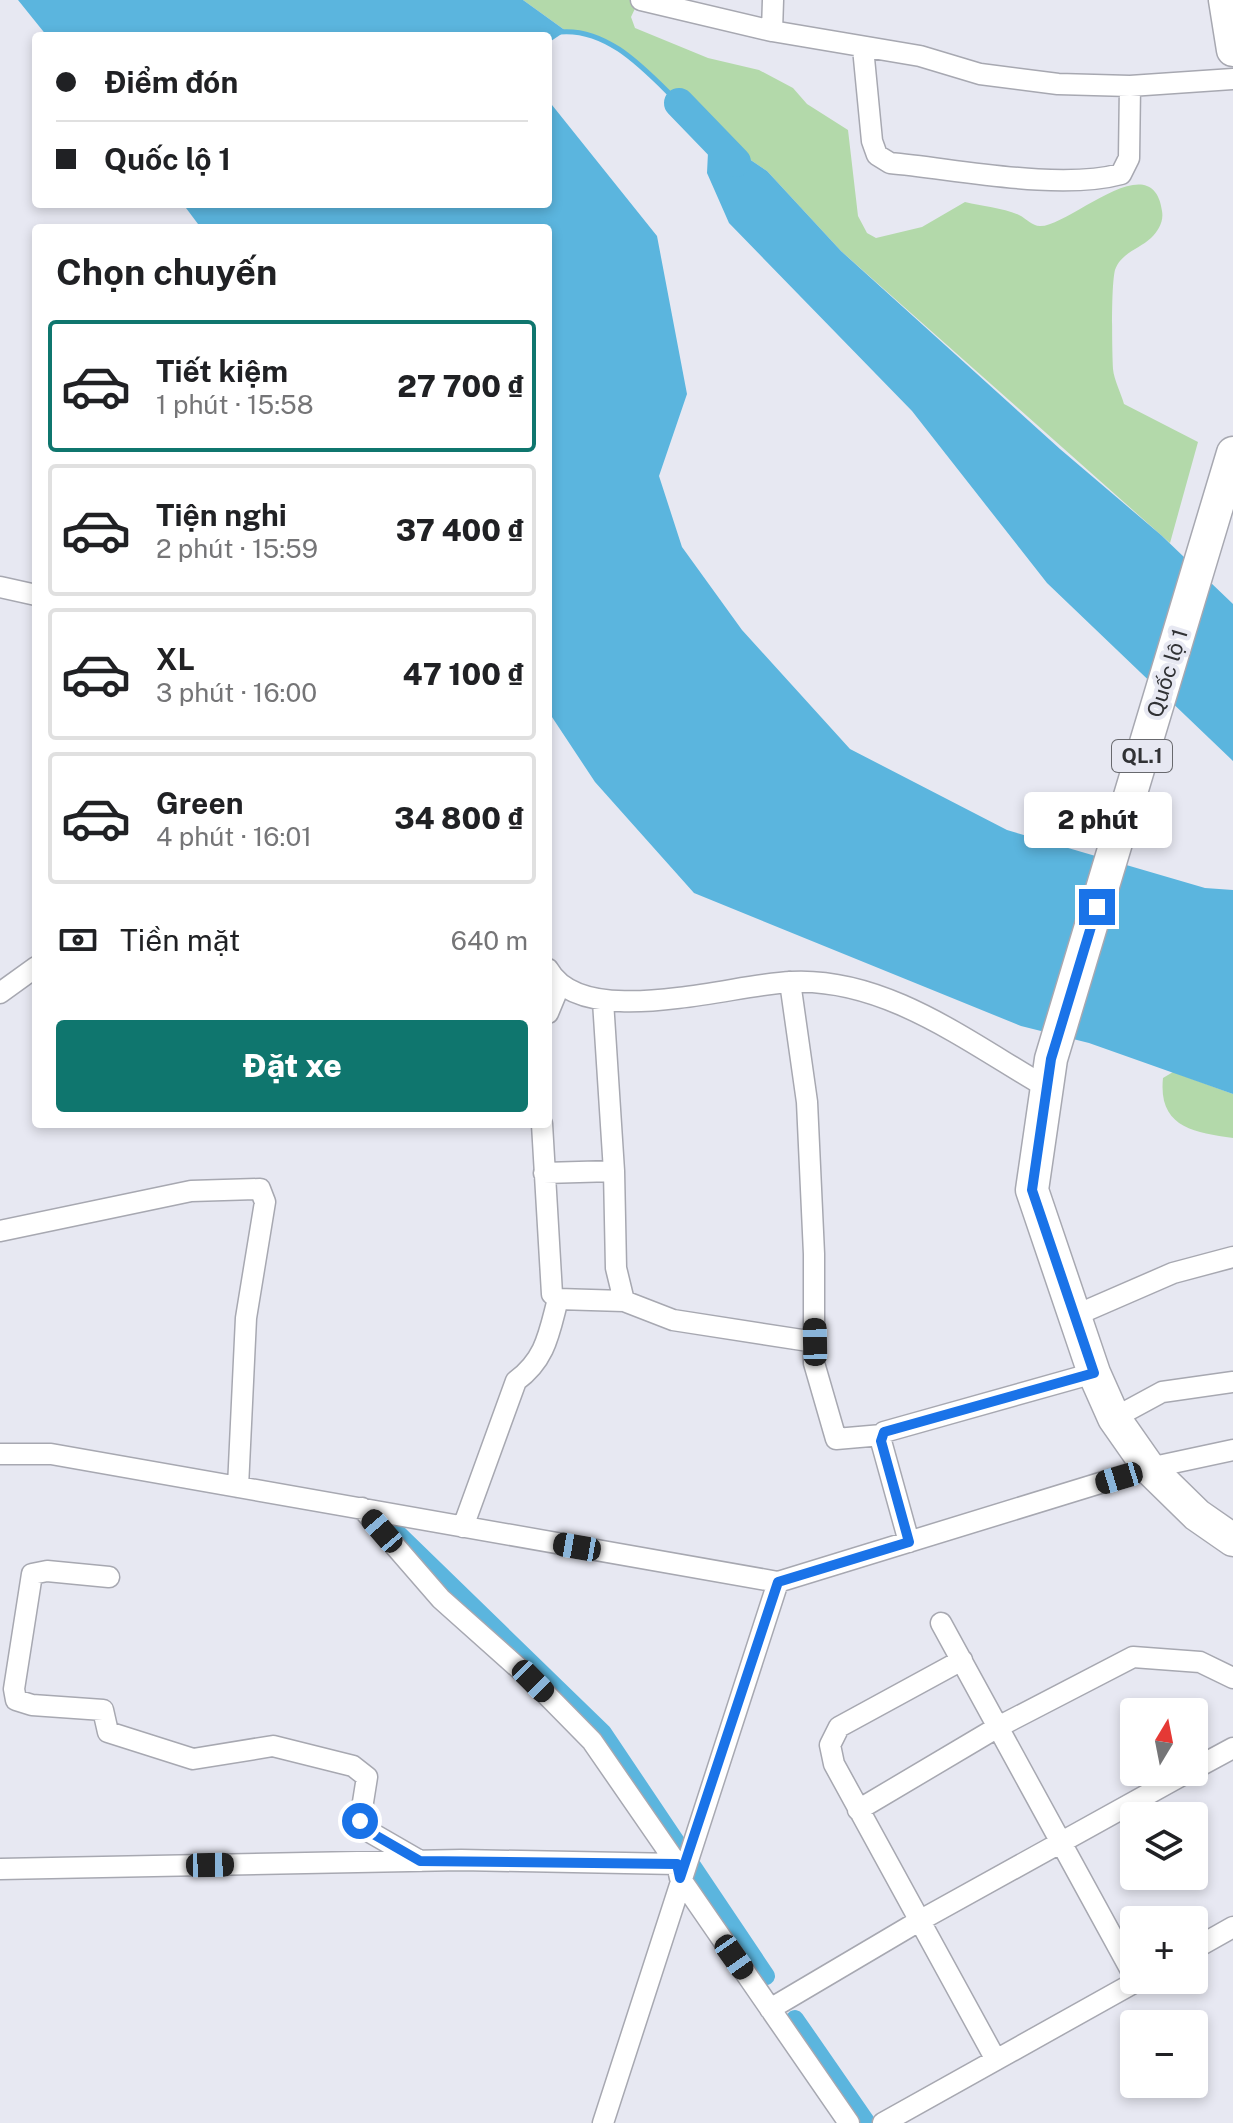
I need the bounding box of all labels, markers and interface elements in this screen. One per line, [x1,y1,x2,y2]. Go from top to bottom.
text: Điểm đón [104,64,238,100]
text: Quốc lộ 1 [104,141,231,177]
text: Chọn chuyến [56,251,277,293]
icon: car [60,350,132,422]
text: Tiết kiệm [156,353,288,389]
text: 27 700 ₫ [397,368,524,404]
text: 1 phút · 15:58 [156,389,314,420]
icon: car [60,494,132,566]
text: Tiện nghi [156,497,287,533]
text: 37 400 ₫ [396,512,524,548]
text: 2 phút · 15:59 [156,533,318,564]
street label: Quốc lộ 1 [1141,625,1193,721]
icon: car [60,638,132,710]
text: XL [156,641,195,677]
text: 47 100 ₫ [403,656,524,692]
text: 3 phút · 16:00 [156,677,317,708]
road number: QL.1 [1112,740,1172,772]
icon: car [60,782,132,854]
text: Green [156,785,243,821]
callout: 2 phút [1023,791,1171,847]
text: 34 800 ₫ [394,800,524,836]
text: 2 phút [1058,804,1138,835]
text: 4 phút · 16:01 [156,821,312,852]
route end [1079,889,1115,925]
icon: cash [56,918,100,962]
text: Tiền mặt [120,922,240,958]
text: 640 m [451,925,528,956]
button: Đặt xe [56,1020,528,1112]
car [803,1318,827,1366]
car [1093,1460,1145,1496]
car [357,1505,407,1557]
car [551,1531,603,1563]
car [508,1656,558,1706]
north arrow [1120,1698,1208,1786]
map controls [1120,1698,1208,2098]
button: layers [1120,1802,1208,1890]
route start [342,1803,378,1839]
car [186,1853,234,1877]
button: + [1120,1906,1208,1994]
car [710,1930,758,1984]
button: − [1120,2010,1208,2098]

